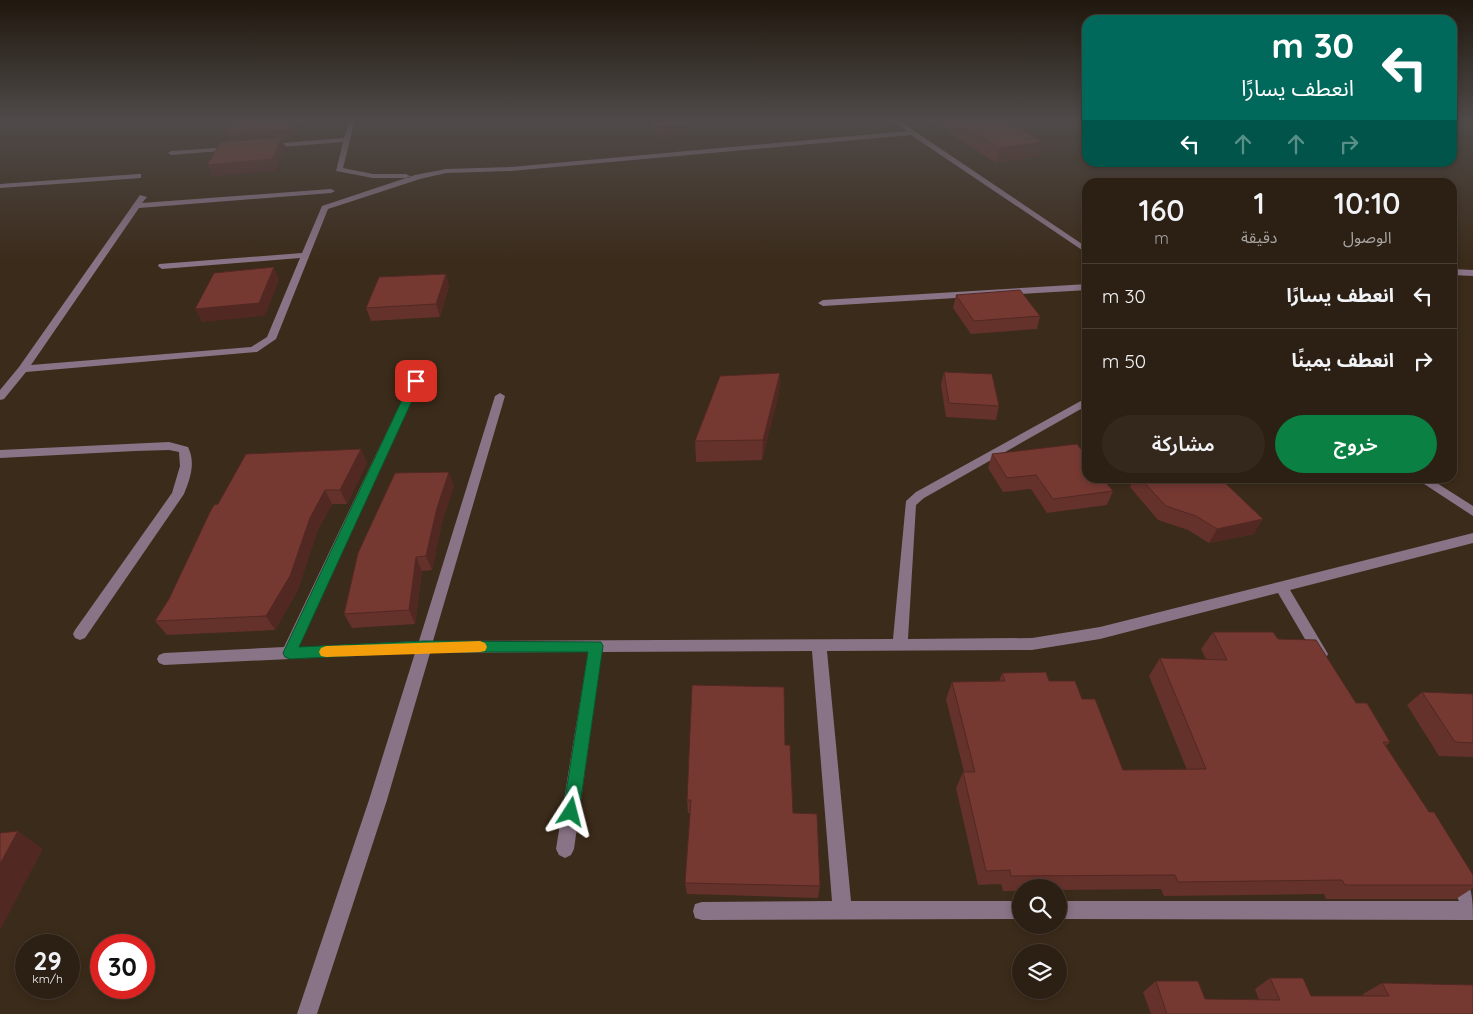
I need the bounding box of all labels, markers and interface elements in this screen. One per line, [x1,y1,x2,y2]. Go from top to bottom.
text: 30 m [1272,23,1354,67]
icon: left [1372,35,1437,100]
text: انعطف يسارًا [1241,74,1354,102]
icon: left [1176,130,1204,158]
icon: ahead [1229,130,1257,158]
icon: ahead [1282,130,1310,158]
icon: right [1335,130,1363,158]
text: 1 [1253,184,1265,222]
text: 10:10 [1334,184,1401,222]
text: 160 [1138,191,1185,229]
text: دقيقة [1241,227,1277,247]
text: الوصول [1343,227,1392,247]
text: m [1154,228,1169,248]
icon: left [1409,282,1437,310]
text: انعطف يسارًا [1287,283,1394,307]
text: 30 m [1102,284,1146,308]
icon: right [1409,347,1437,375]
text: انعطف يمينًا [1292,348,1394,372]
text: 50 m [1102,349,1146,373]
pin [395,360,437,402]
icon: arrive [402,367,430,395]
button: مشاركة [1102,415,1265,473]
button: خروج [1275,415,1437,473]
position arrow [544,785,596,837]
map controls [1012,879,1067,999]
button: search [1012,879,1067,934]
speed limit sign: 30 [90,934,155,999]
button: layers [1012,944,1067,999]
text: 29 [33,945,62,976]
text: km/h [32,971,63,986]

